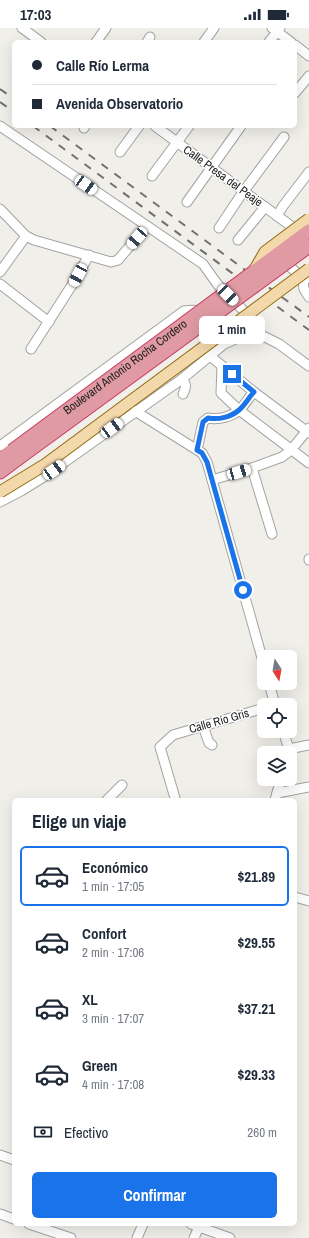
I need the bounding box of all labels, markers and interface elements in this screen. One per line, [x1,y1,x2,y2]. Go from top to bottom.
text: 17:03 [20,4,51,25]
text: Calle Río Lerma [56,55,149,76]
text: Avenida Observatorio [56,93,183,114]
street label: Calle Presa del Peaje [180,142,266,210]
car [73,173,99,197]
car [125,225,149,251]
car [67,262,89,288]
car [215,282,241,308]
street label: Boulevard Antonio Rocha Cordero [60,316,190,418]
callout: 1 min [199,316,265,344]
text: 1 min [218,321,246,338]
route end [223,365,241,383]
car [99,416,125,440]
car [41,458,67,482]
car [226,463,252,481]
route start [234,581,252,599]
north arrow [257,650,297,690]
map controls [257,650,297,786]
button: locate [257,698,297,738]
street label: Calle Río Gris [187,705,251,737]
button: layers [257,746,297,786]
text: Elige un viaje [32,809,126,834]
text: Económico [82,857,148,878]
icon: car [34,858,70,894]
text: $21.89 [237,866,275,887]
text: 1 min · 17:05 [82,878,144,895]
text: Confort [82,923,126,944]
icon: car [34,924,70,960]
text: $29.55 [237,932,275,953]
text: 2 min · 17:06 [82,944,144,961]
text: XL [82,989,98,1010]
icon: car [34,990,70,1026]
text: $37.21 [237,998,275,1019]
text: 3 min · 17:07 [82,1010,144,1027]
text: Green [82,1055,118,1076]
icon: car [34,1056,70,1092]
text: $29.33 [237,1064,275,1085]
text: 4 min · 17:08 [82,1076,144,1093]
icon: cash [32,1121,54,1143]
text: Efectivo [64,1122,108,1143]
text: 260 m [247,1124,277,1141]
button: Confirmar [32,1172,277,1218]

